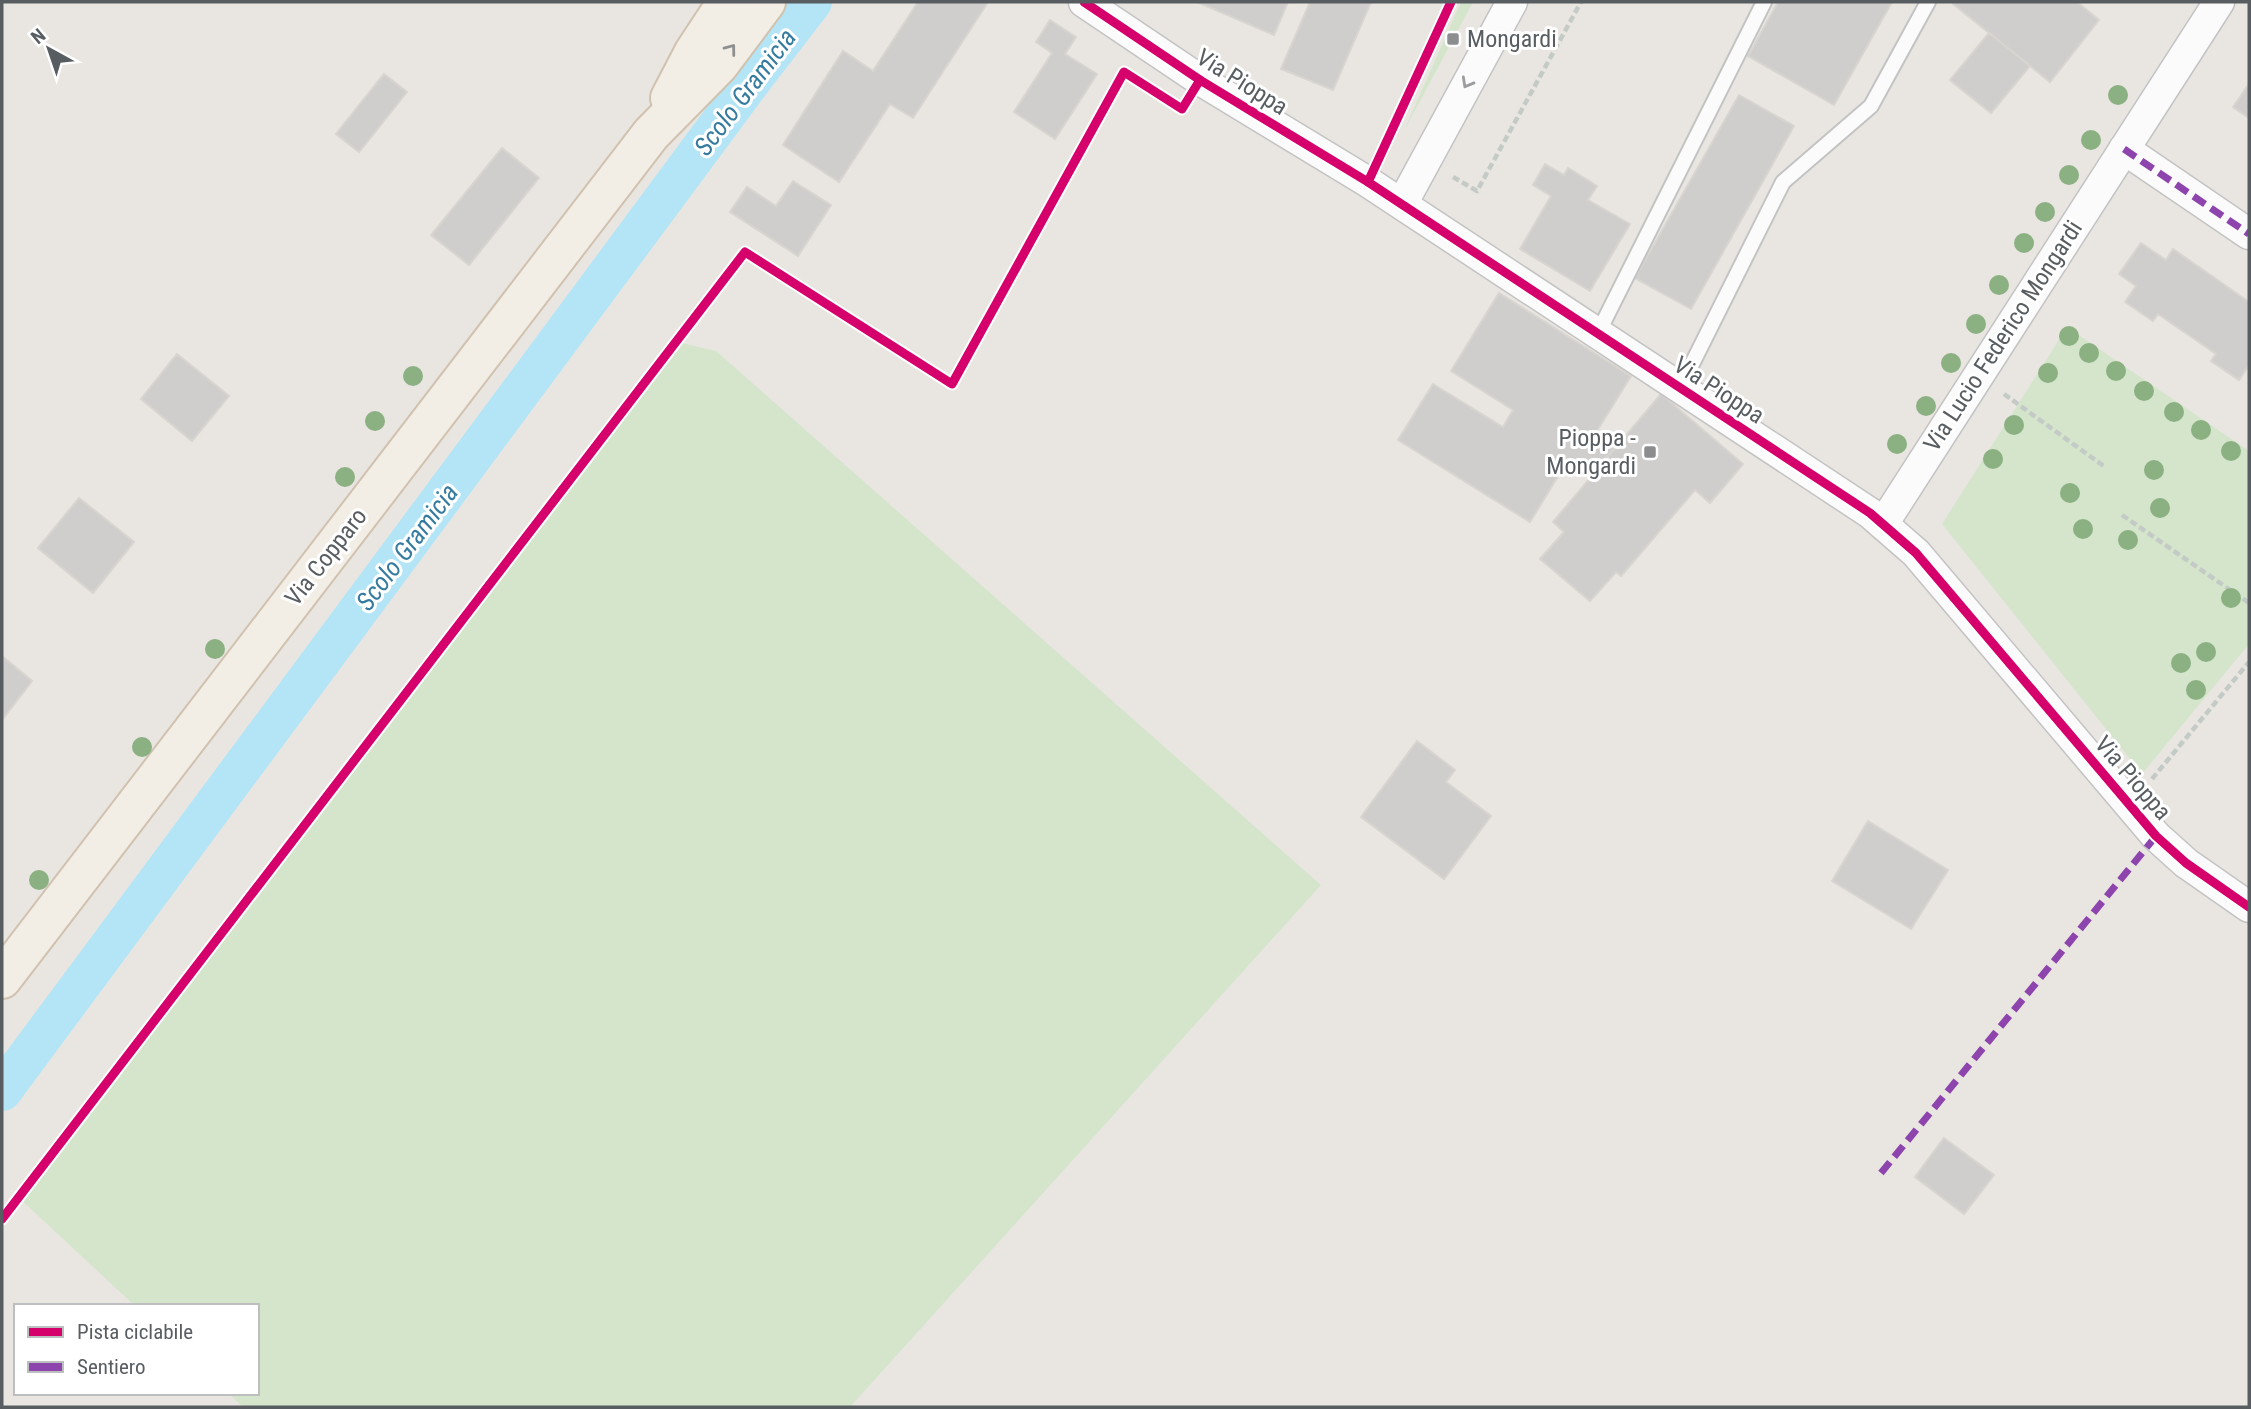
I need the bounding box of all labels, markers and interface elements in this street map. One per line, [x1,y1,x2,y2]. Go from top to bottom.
north arrow [14,14,84,84]
water label: Scolo Gramicia [688,23,802,161]
text: N [27,24,50,49]
place label: Mongardi [1467,25,1557,53]
marker: Mongardi [1445,31,1461,47]
street label: Via Pioppa [1191,43,1293,121]
one-way arrow [723,44,735,57]
one-way arrow [1462,76,1476,88]
street label: Via Lucio Federico Mongardi [1918,215,2088,457]
street label: Via Pioppa [1669,350,1769,430]
place label: Pioppa - Mongardi [1546,424,1636,480]
marker: Pioppa - Mongardi [1642,444,1658,460]
water label: Scolo Gramicia [350,478,464,616]
street label: Via Copparo [279,503,373,611]
street label: Via Pioppa [2089,730,2177,826]
legend [14,1304,259,1395]
text: Pista ciclabile [77,1320,193,1344]
text: Sentiero [77,1355,146,1379]

